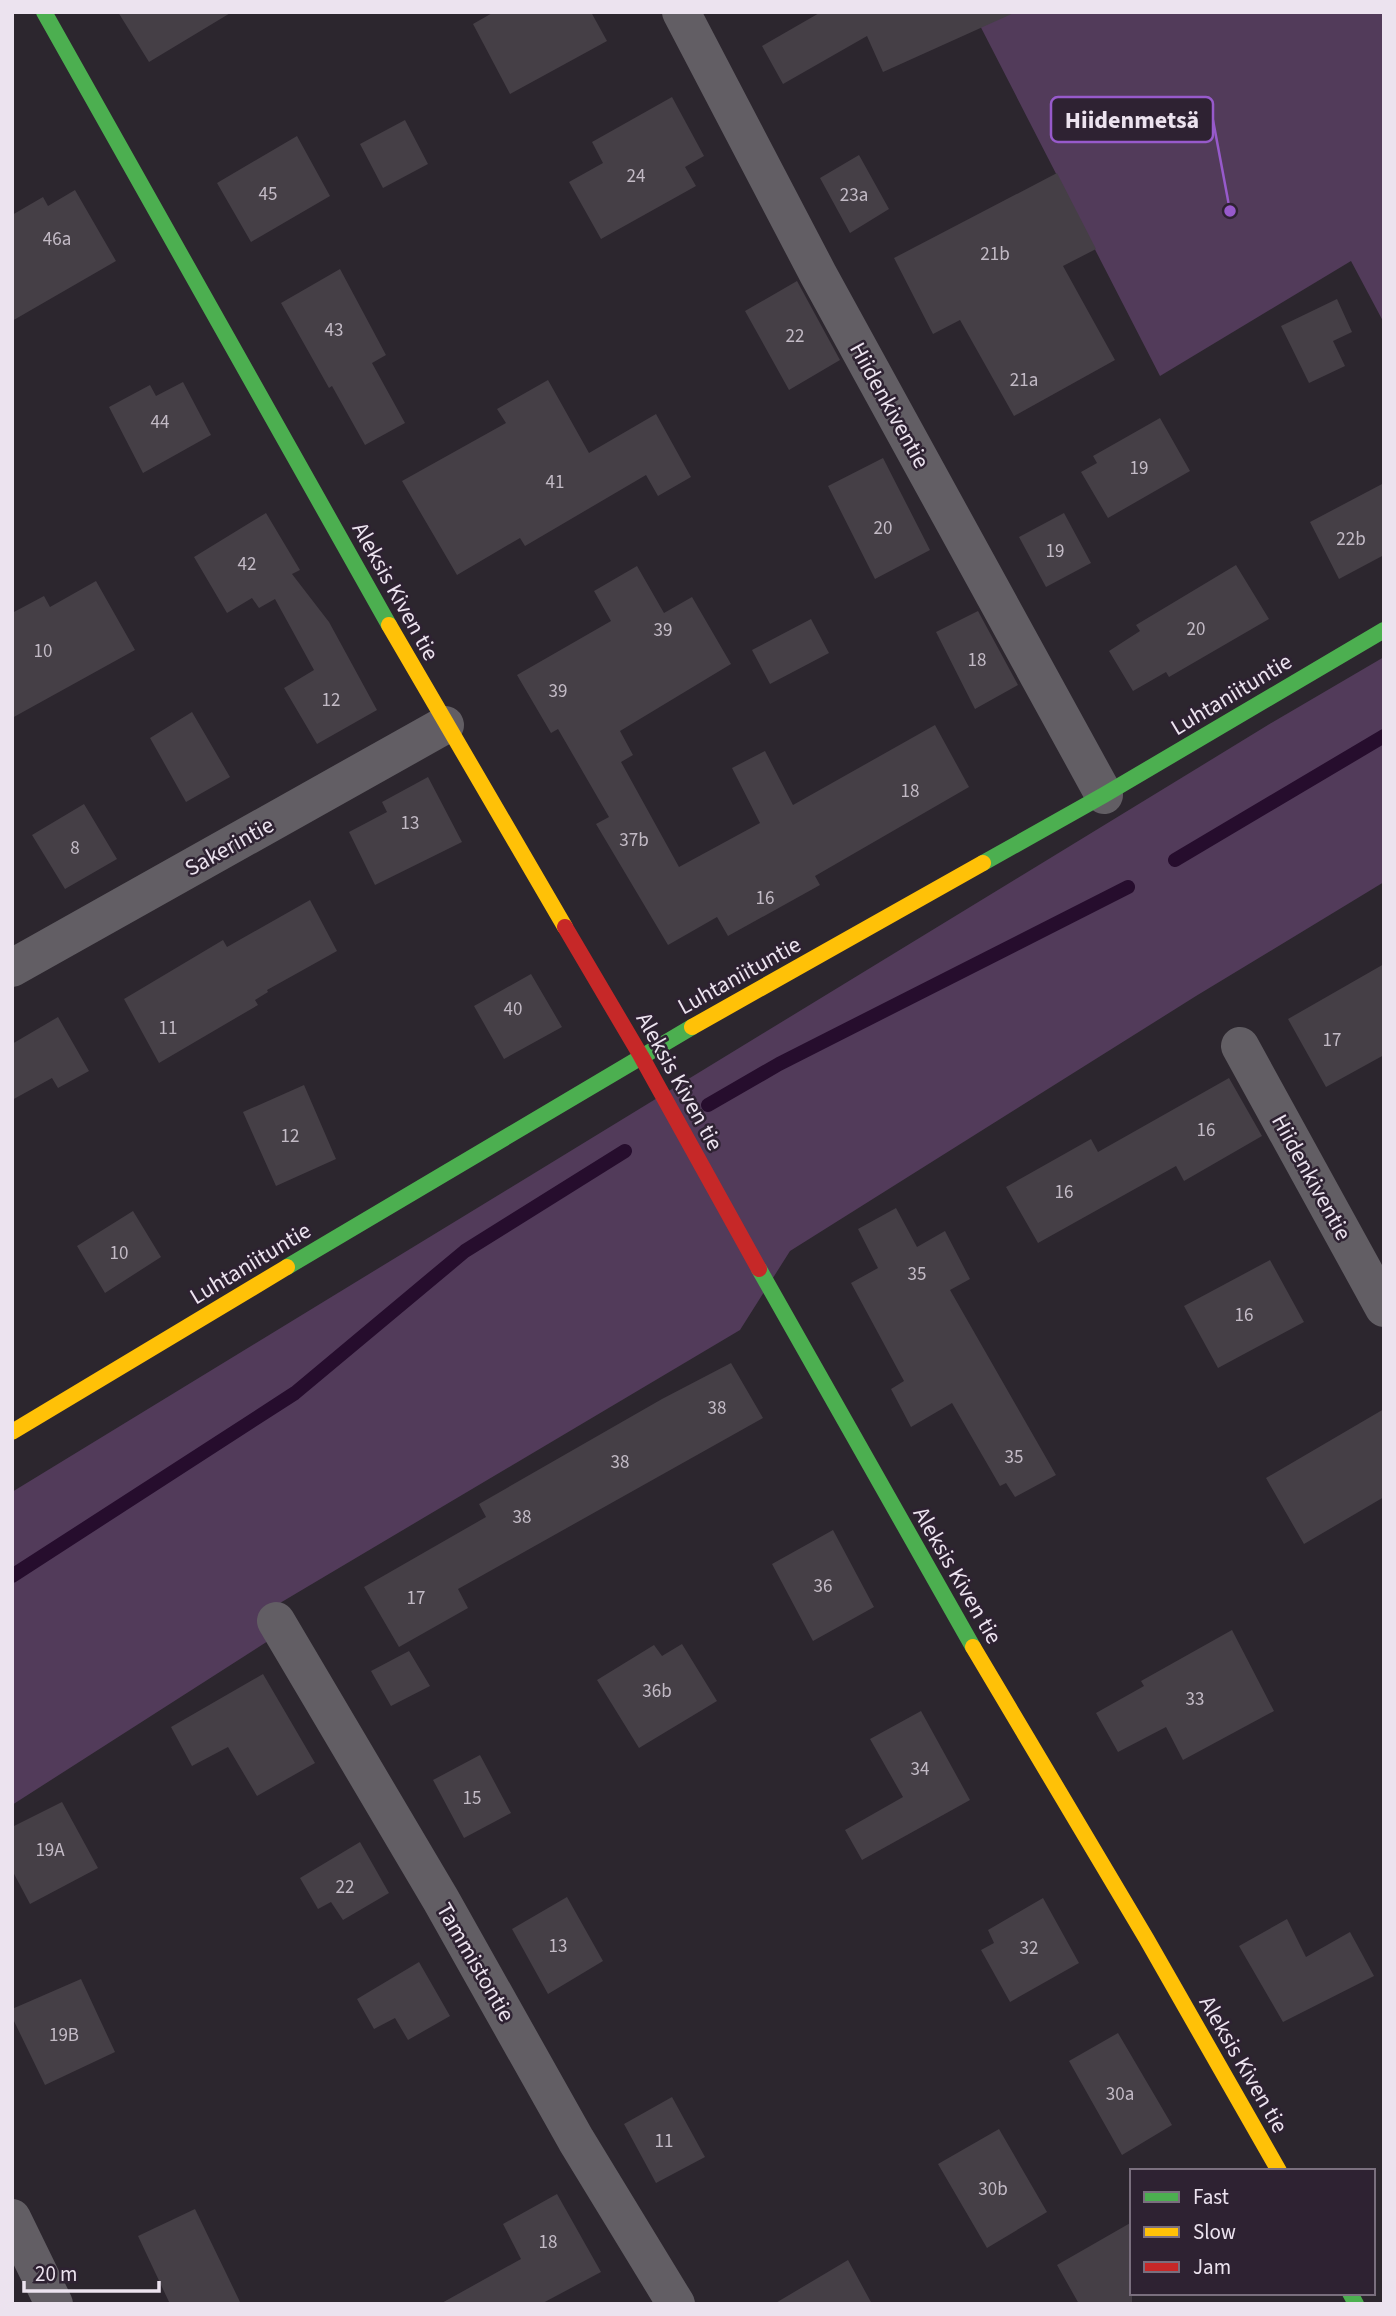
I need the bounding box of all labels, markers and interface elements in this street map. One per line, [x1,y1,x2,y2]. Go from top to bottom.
callout: Hiidenmetsä [1051,97,1213,142]
text: Hiidenmetsä [1065,103,1199,138]
house number: 24 [627,163,645,190]
house number: 45 [259,181,277,208]
house number: 23a [840,182,868,209]
house number: 46a [43,226,71,253]
house number: 21b [980,241,1010,268]
house number: 43 [325,317,343,344]
house number: 22 [786,323,804,350]
street label: Hiidenkiventie [841,336,938,474]
house number: 21a [1010,367,1038,394]
house number: 44 [151,409,169,436]
house number: 19 [1130,455,1148,482]
house number: 41 [546,469,564,496]
house number: 20 [874,515,892,542]
street label: Aleksis Kiven tie [344,516,447,666]
house number: 22b [1336,526,1366,553]
house number: 19 [1046,538,1064,565]
house number: 42 [238,551,256,578]
house number: 20 [1187,616,1205,643]
house number: 39 [654,617,672,644]
house number: 10 [34,638,52,665]
street label: Luhtaniituntie [1164,645,1298,744]
house number: 18 [968,647,986,674]
house number: 39 [549,678,567,705]
house number: 12 [322,687,340,714]
house number: 18 [901,778,919,805]
street label: Sakerintie [179,808,280,884]
house number: 13 [401,810,419,837]
house number: 37b [619,827,649,854]
house number: 8 [70,835,80,862]
house number: 16 [756,885,774,912]
street label: Luhtaniituntie [672,928,807,1023]
house number: 40 [504,996,522,1023]
street label: Aleksis Kiven tie [628,1006,731,1156]
house number: 11 [159,1015,177,1042]
house number: 17 [1323,1027,1341,1054]
street label: Hiidenkiventie [1263,1108,1360,1246]
house number: 16 [1197,1117,1215,1144]
house number: 12 [281,1123,299,1150]
house number: 16 [1055,1179,1073,1206]
street label: Luhtaniituntie [183,1214,317,1313]
house number: 10 [110,1240,128,1267]
house number: 35 [908,1261,926,1288]
house number: 16 [1235,1302,1253,1329]
house number: 38 [708,1395,726,1422]
house number: 35 [1005,1444,1023,1471]
house number: 38 [611,1449,629,1476]
street label: Aleksis Kiven tie [905,1500,1010,1650]
house number: 38 [513,1504,531,1531]
house number: 36 [814,1573,832,1600]
house number: 17 [407,1585,425,1612]
house number: 36b [642,1678,672,1705]
house number: 33 [1186,1686,1204,1713]
house number: 34 [911,1756,929,1783]
house number: 15 [463,1785,481,1812]
house number: 19A [35,1837,65,1864]
house number: 22 [336,1874,354,1901]
street label: Tammistontie [428,1897,523,2028]
house number: 13 [549,1933,567,1960]
house number: 32 [1020,1935,1038,1962]
street label: Aleksis Kiven tie [1191,1989,1296,2139]
house number: 19B [49,2022,79,2049]
house number: 30a [1106,2081,1134,2108]
house number: 11 [655,2128,673,2155]
legend [1130,2169,1375,2295]
house number: 30b [978,2176,1008,2203]
text: Fast [1193,2182,1229,2212]
text: Slow [1193,2217,1236,2247]
house number: 18 [539,2229,557,2256]
scale bar [24,2250,159,2294]
text: Jam [1193,2252,1231,2282]
text: 20 m [35,2259,77,2289]

